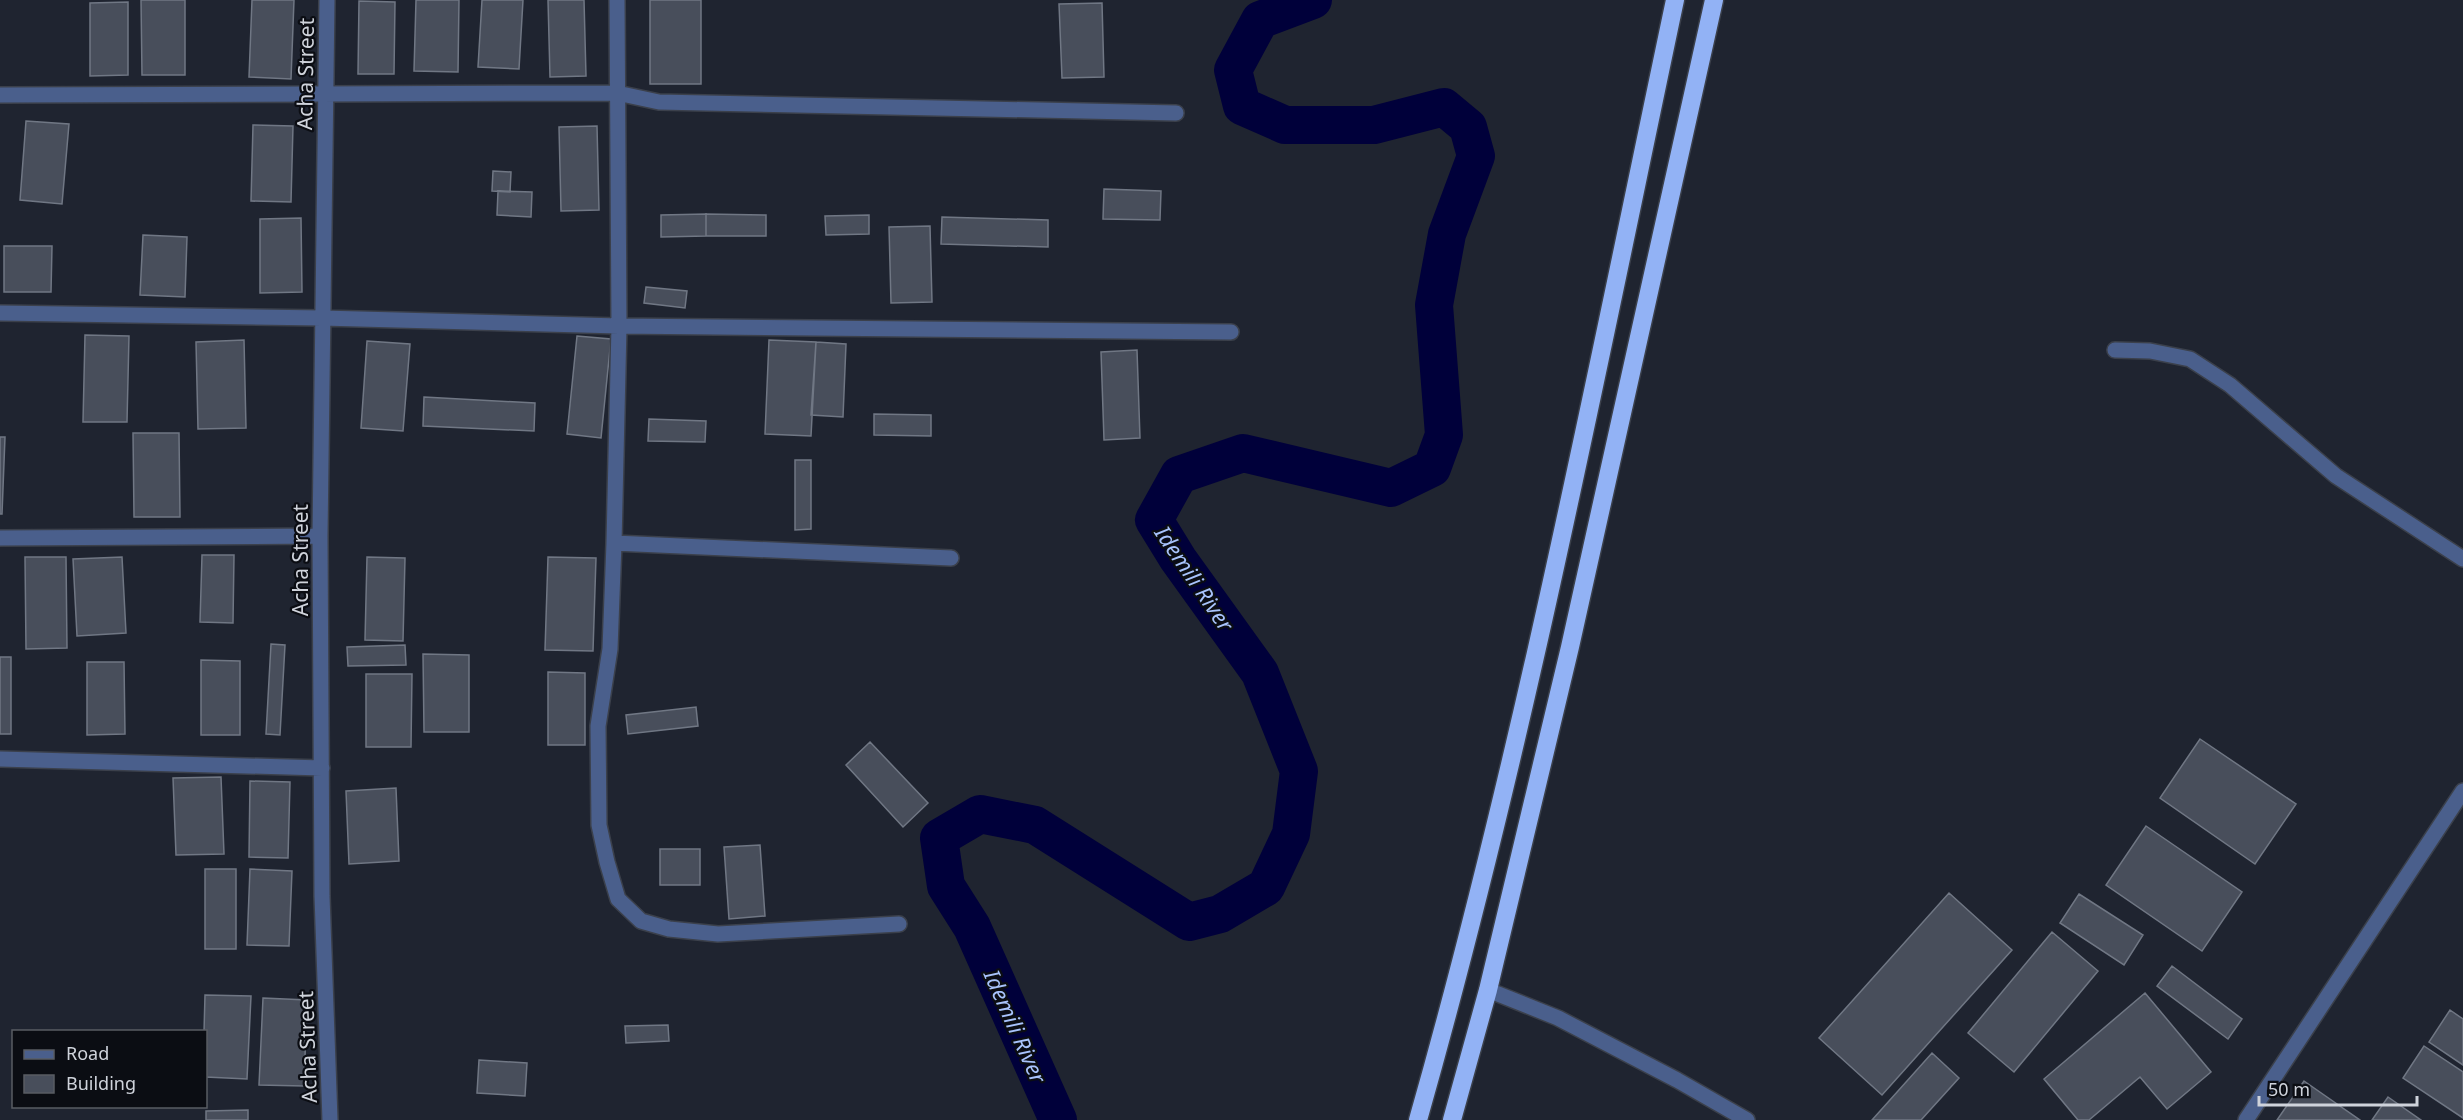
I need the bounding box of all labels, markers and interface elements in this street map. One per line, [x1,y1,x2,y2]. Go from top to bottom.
street label: Acha Street [290,17,320,130]
street label: Acha Street [286,503,314,616]
water label: Idemili River [1148,519,1242,638]
water label: Idemili River [977,964,1055,1089]
street label: Acha Street [291,990,323,1104]
legend [12,1030,207,1108]
text: Road [66,1041,109,1065]
scale bar [2259,1069,2416,1107]
text: Building [66,1071,136,1095]
text: 50 m [2268,1077,2310,1101]

